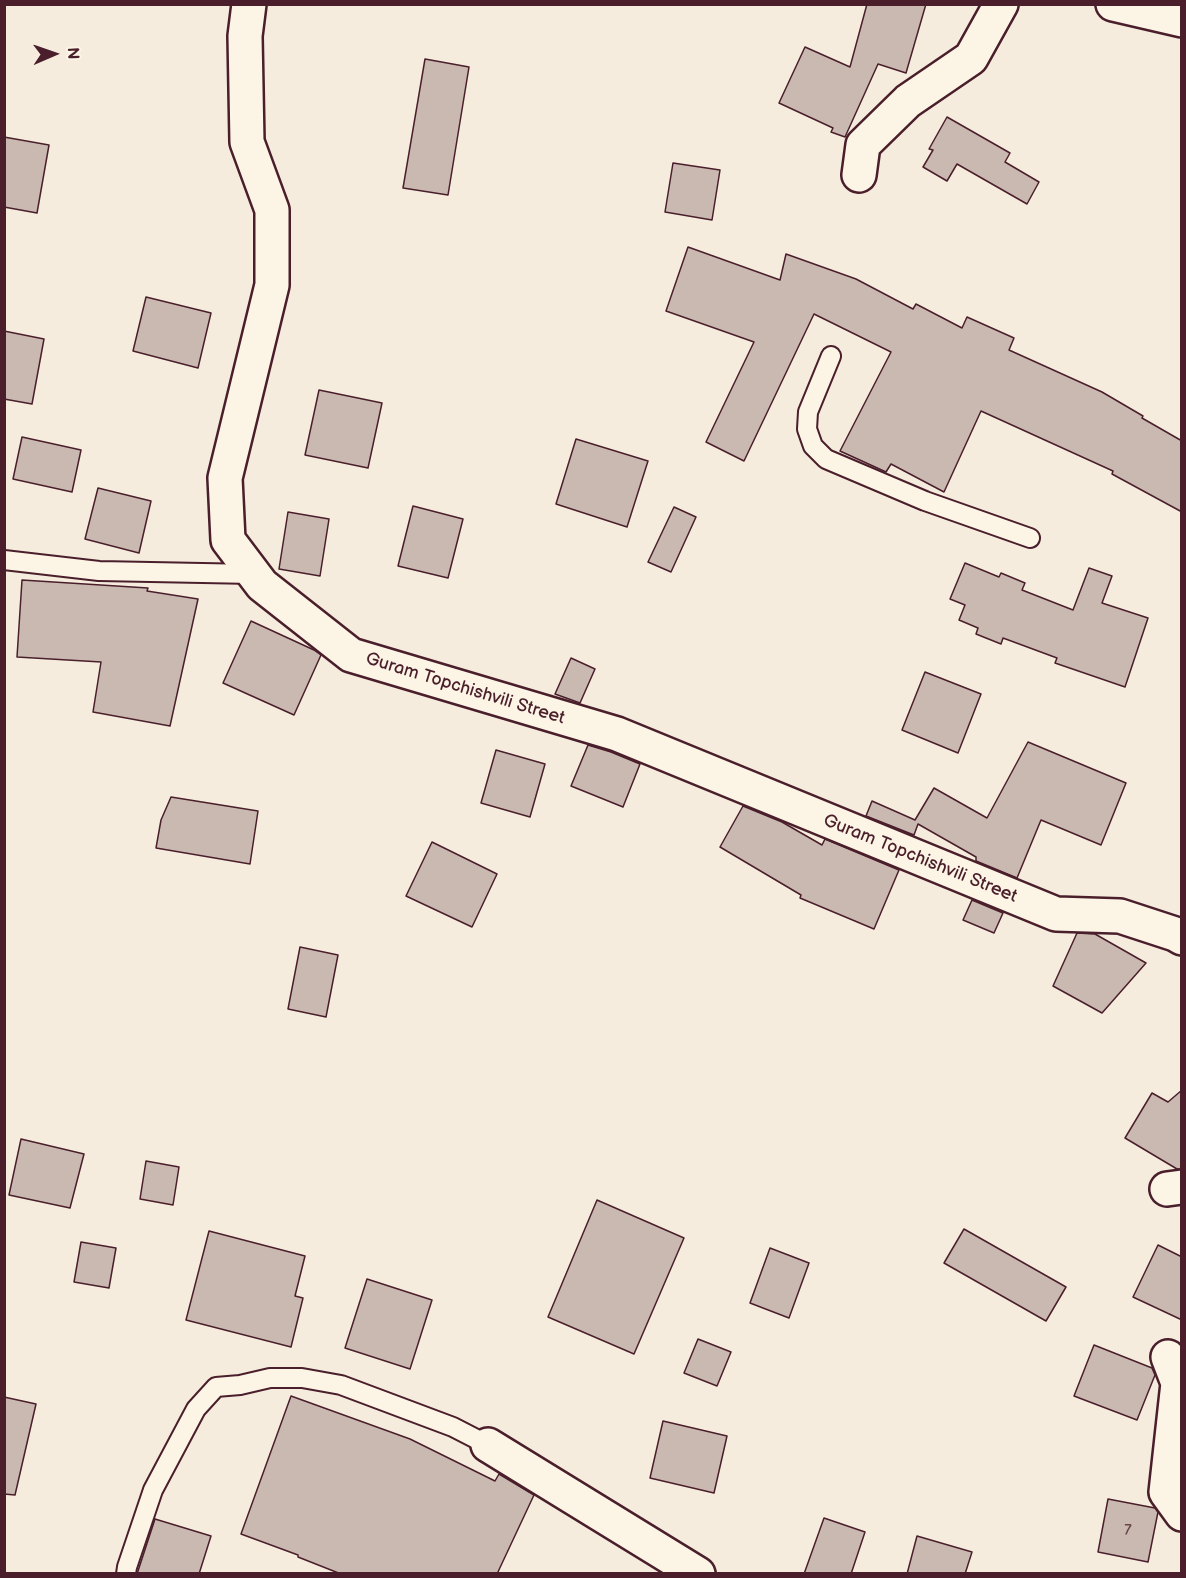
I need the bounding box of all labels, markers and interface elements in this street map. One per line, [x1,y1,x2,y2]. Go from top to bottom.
north arrow [24,24,84,84]
text: N [63,47,82,60]
street label: Guram Topchishvili Street [363,648,567,730]
street label: Guram Topchishvili Street [820,810,1020,908]
house number: 7 [1124,1522,1132,1540]

